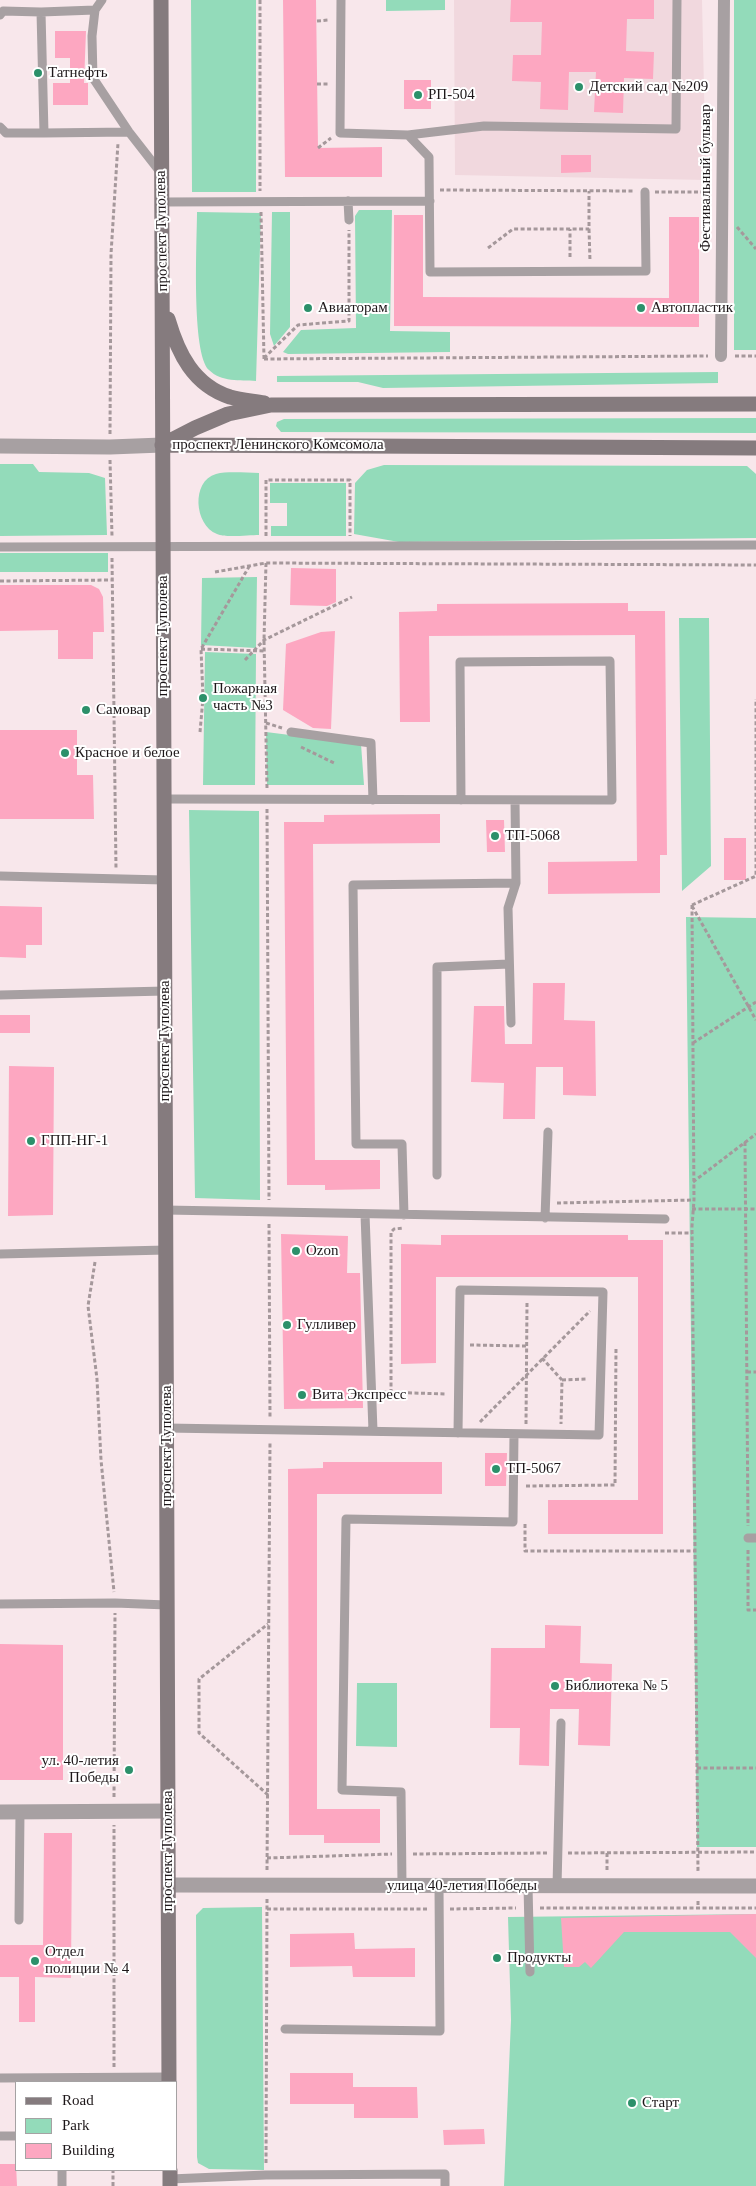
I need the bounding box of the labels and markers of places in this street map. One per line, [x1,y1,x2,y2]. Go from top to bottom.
place label: Татнефть [48,64,108,82]
marker: Татнефть [32,67,44,79]
place label: Детский сад №209 [589,78,708,96]
marker: Детский сад №209 [573,81,585,93]
place label: РП-504 [428,86,475,104]
marker: РП-504 [412,89,424,101]
place label: Авиаторам [318,299,388,317]
place label: Автопластик [651,299,733,317]
marker: Авиаторам [302,302,314,314]
marker: Автопластик [635,302,647,314]
place label: Пожарная часть №3 [213,680,277,715]
marker: Пожарная часть №3 [197,692,209,704]
place label: Самовар [96,701,151,719]
marker: Самовар [80,704,92,716]
place label: Красное и белое [75,744,180,762]
marker: Красное и белое [59,747,71,759]
place label: ТП-5068 [505,827,560,845]
marker: ТП-5068 [489,830,501,842]
place label: ГПП-НГ-1 [41,1132,108,1150]
marker: ГПП-НГ-1 [25,1135,37,1147]
place label: Ozon [306,1242,338,1260]
marker: Ozon [290,1245,302,1257]
place label: Гулливер [297,1316,356,1334]
marker: Гулливер [281,1319,293,1331]
place label: Вита Экспресс [312,1386,407,1404]
marker: Вита Экспресс [296,1389,308,1401]
place label: ТП-5067 [506,1460,561,1478]
marker: ТП-5067 [490,1463,502,1475]
place label: Библиотека № 5 [565,1677,668,1695]
marker: Библиотека № 5 [549,1680,561,1692]
place label: ул. 40-летия Победы [42,1752,119,1787]
marker: ул. 40-летия Победы [123,1764,135,1776]
place label: Отдел полиции № 4 [45,1943,129,1978]
place label: Продукты [507,1949,571,1967]
marker: Продукты [491,1952,503,1964]
marker: Отдел полиции № 4 [29,1955,41,1967]
place label: Старт [642,2094,679,2112]
marker: Старт [626,2097,638,2109]

